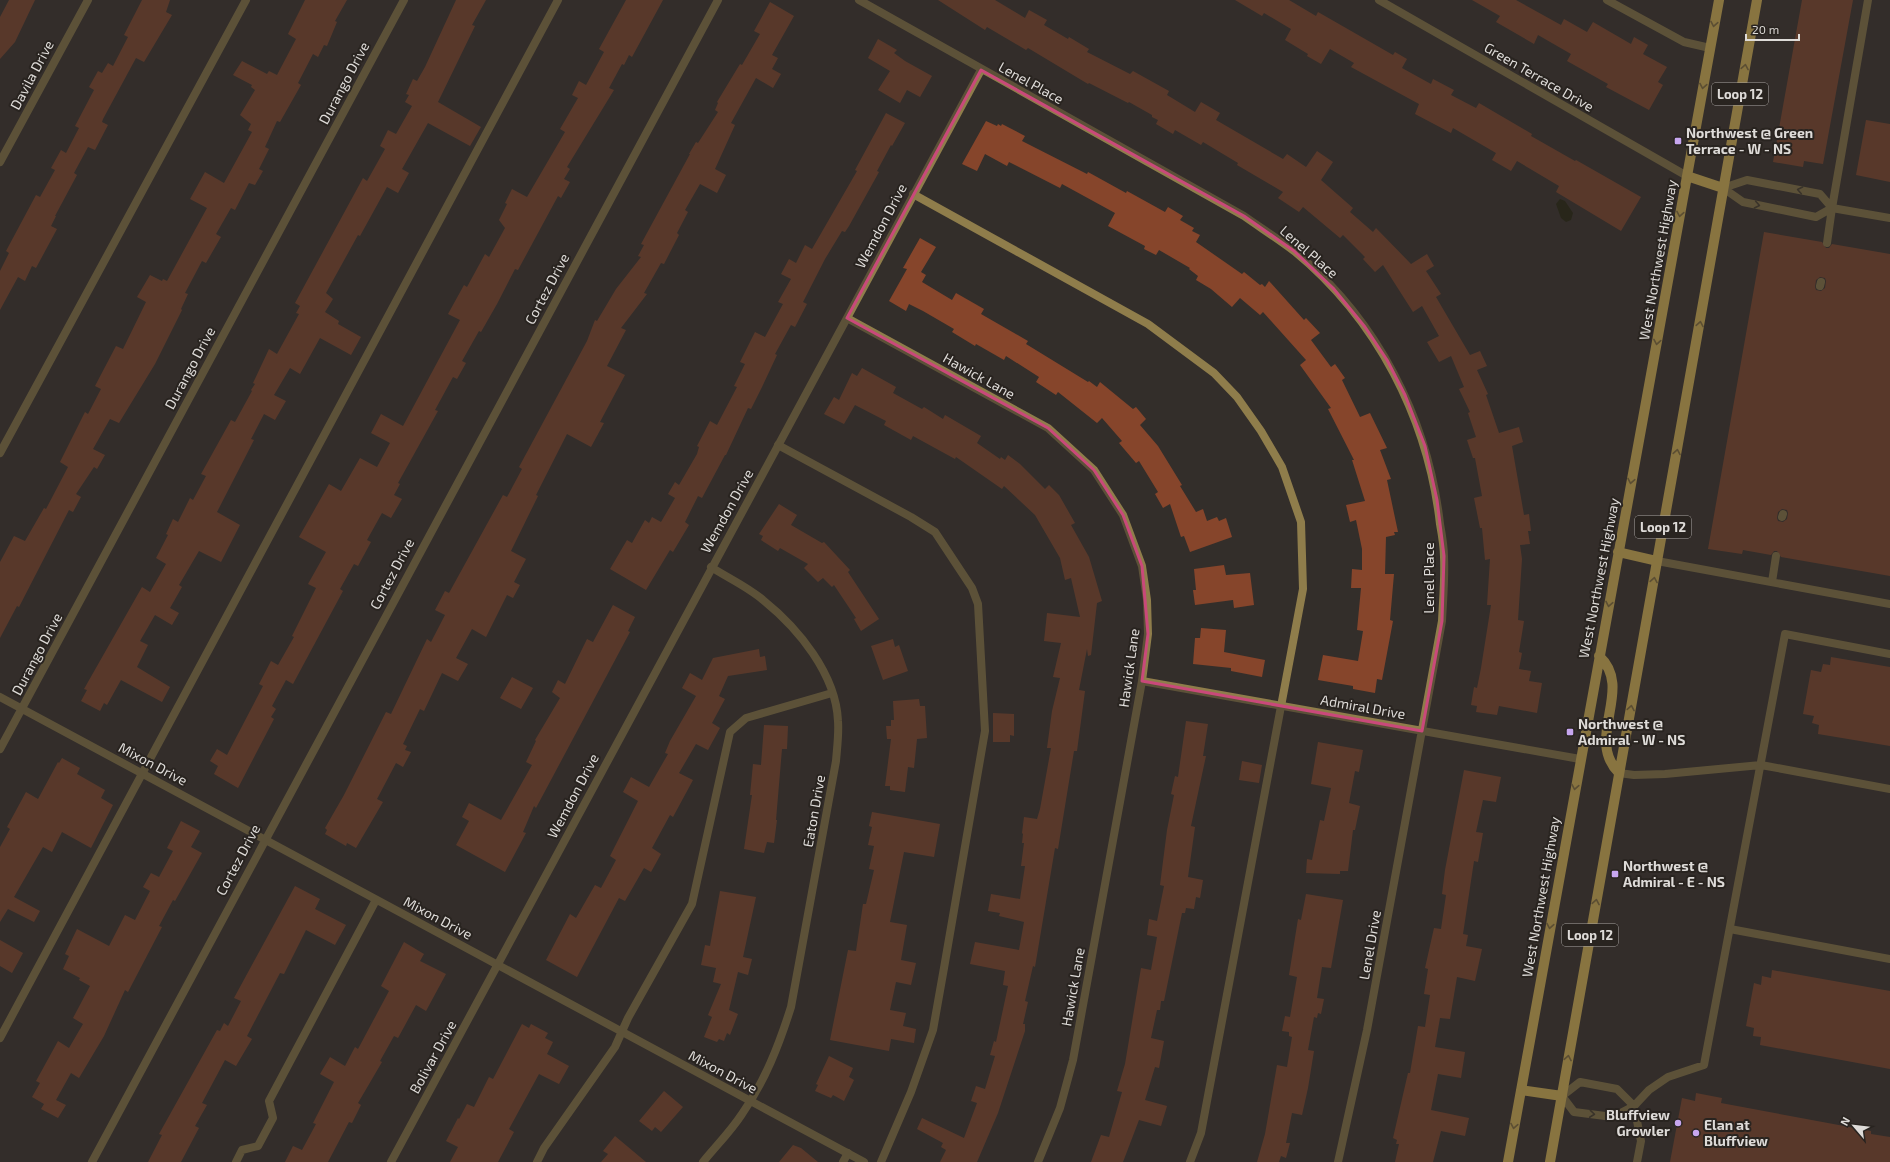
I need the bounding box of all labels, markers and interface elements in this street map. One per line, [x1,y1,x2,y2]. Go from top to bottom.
scale bar [1746,16,1799,42]
one-way arrow [1711,21,1719,27]
text: 20 m [1752,22,1779,36]
street label: Davila Drive [6,37,57,112]
street label: Green Terrace Drive [1481,38,1597,115]
street label: Durango Drive [315,39,372,127]
street label: Lenel Place [996,58,1067,107]
one-way arrow [1740,64,1749,71]
one-way arrow [1699,83,1708,90]
road number: Loop 12 [1712,83,1768,105]
place label: Northwest @ Green Terrace - W - NS [1686,124,1813,157]
marker: Northwest @ Green Terrace - W - NS [1673,136,1683,146]
street label: West Northwest Highway [1635,178,1680,342]
street label: Wemdon Drive [851,181,910,271]
one-way arrow [1797,186,1804,195]
one-way arrow [1754,201,1761,209]
one-way arrow [1676,211,1685,217]
street label: Lenel Place [1277,222,1342,282]
street label: Cortez Drive [521,250,572,327]
one-way arrow [1695,320,1703,327]
street label: Durango Drive [161,324,218,412]
one-way arrow [1653,339,1662,345]
street label: Hawick Lane [940,349,1018,402]
one-way arrow [1672,448,1681,455]
street label: Wemdon Drive [697,466,757,556]
one-way arrow [1628,478,1636,484]
street label: West Northwest Highway [1575,496,1623,660]
road number: Loop 12 [1635,516,1691,538]
street label: Cortez Drive [366,535,417,612]
street label: Lenel Place [1420,542,1437,614]
one-way arrow [1649,576,1658,583]
one-way arrow [1605,601,1613,607]
street label: Durango Drive [8,610,65,698]
street label: Hawick Lane [1115,627,1142,708]
street label: Admiral Drive [1319,691,1407,722]
one-way arrow [1626,704,1635,711]
place label: Northwest @ Admiral - W - NS [1578,715,1685,748]
marker: Northwest @ Admiral - W - NS [1565,727,1575,737]
street label: Mixon Drive [116,738,191,789]
street label: Wemdon Drive [543,751,602,841]
street label: Eaton Drive [799,773,828,848]
one-way arrow [1571,784,1580,790]
street label: West Northwest Highway [1518,815,1563,979]
street label: Cortez Drive [212,821,263,898]
place label: Northwest @ Admiral - E - NS [1623,857,1725,890]
marker: Northwest @ Admiral - E - NS [1610,869,1620,879]
street label: Mixon Drive [401,892,476,943]
one-way arrow [1591,899,1600,905]
street label: Lenel Drive [1355,909,1384,981]
one-way arrow [1547,922,1555,929]
road number: Loop 12 [1562,924,1618,946]
street label: Hawick Lane [1057,946,1088,1028]
street label: Bolivar Drive [405,1017,460,1096]
street label: Mixon Drive [686,1046,761,1097]
one-way arrow [1564,1055,1572,1061]
place label: Bluffview Growler [1606,1106,1670,1139]
north arrow [1834,1106,1874,1146]
one-way arrow [1589,1110,1596,1119]
text: N [1837,1114,1852,1128]
place label: Elan at Bluffview [1704,1116,1768,1149]
marker: Bluffview Growler [1673,1118,1683,1128]
one-way arrow [1511,1123,1519,1129]
marker: Elan at Bluffview [1691,1128,1701,1138]

